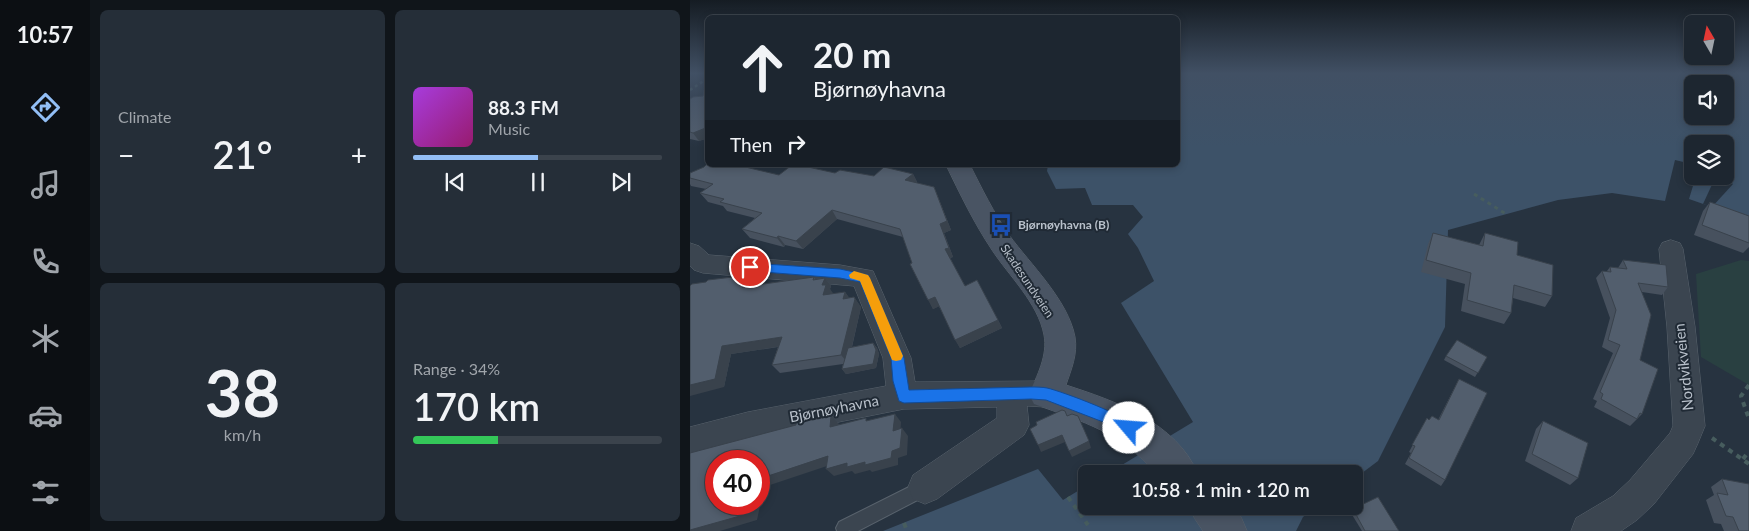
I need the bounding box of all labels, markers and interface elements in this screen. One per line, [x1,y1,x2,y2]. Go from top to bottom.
north arrow [1684,15,1734,65]
map controls [1684,15,1734,185]
text: 10:57 [17,21,73,48]
text: 20 m [813,33,891,75]
icon: ahead [730,35,795,100]
text: Bjørnøyhavna [813,75,946,102]
button: sound [1684,75,1734,125]
icon: directions [28,90,63,125]
text: 88.3 FM [488,96,559,119]
text: Climate [118,107,171,126]
text: Music [488,119,530,138]
icon: right [782,130,810,158]
text: 21° [213,131,272,177]
text: Then [730,133,772,156]
button: layers [1684,135,1734,185]
text: − [118,138,134,172]
text: + [351,138,367,172]
icon: music [28,167,63,202]
icon: previous [441,168,469,196]
icon: pause [524,168,552,196]
icon: next [607,168,635,196]
bus stop icon: Bjørnøyhavna (B) [988,212,1014,238]
place label: Bjørnøyhavna (B) [1018,217,1109,232]
street label: Skadesundveien [997,241,1057,320]
icon: phone [28,244,63,279]
pin [729,246,771,288]
icon: arrive [736,253,764,281]
icon: climate [28,321,63,356]
street label: Nordvikveien [1669,323,1697,412]
text: 38 [205,353,280,431]
text: Range · 34% [413,359,500,378]
text: 170 km [413,383,540,429]
street label: Bjørnøyhavna [788,391,880,426]
icon: car [28,398,63,433]
position arrow [1102,401,1154,453]
text: km/h [224,425,261,444]
speed limit sign: 40 [705,450,770,515]
icon: filters [28,475,63,510]
text: 10:58 · 1 min · 120 m [1131,478,1310,501]

